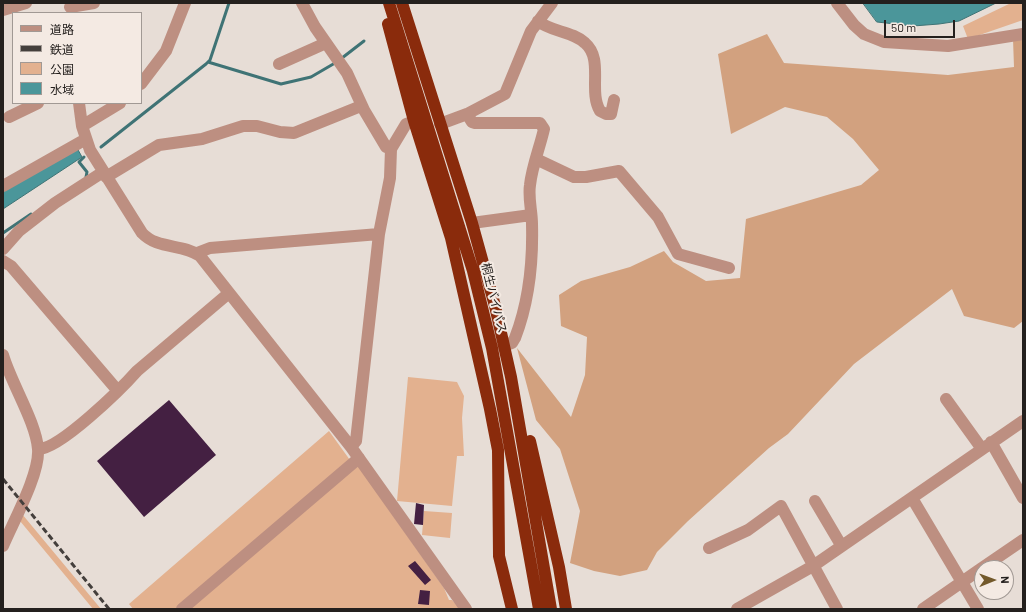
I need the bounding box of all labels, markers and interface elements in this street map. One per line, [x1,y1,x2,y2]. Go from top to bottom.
legend [12,12,142,104]
scale bar [886,12,957,38]
text: 50 m [891,20,916,34]
text: 道路 [50,22,74,36]
text: 鉄道 [50,42,74,56]
text: 公園 [50,62,74,76]
text: 水域 [50,82,74,96]
street label: 桐生バイパス [478,261,510,335]
north arrow [974,560,1014,600]
text: N [999,576,1012,584]

